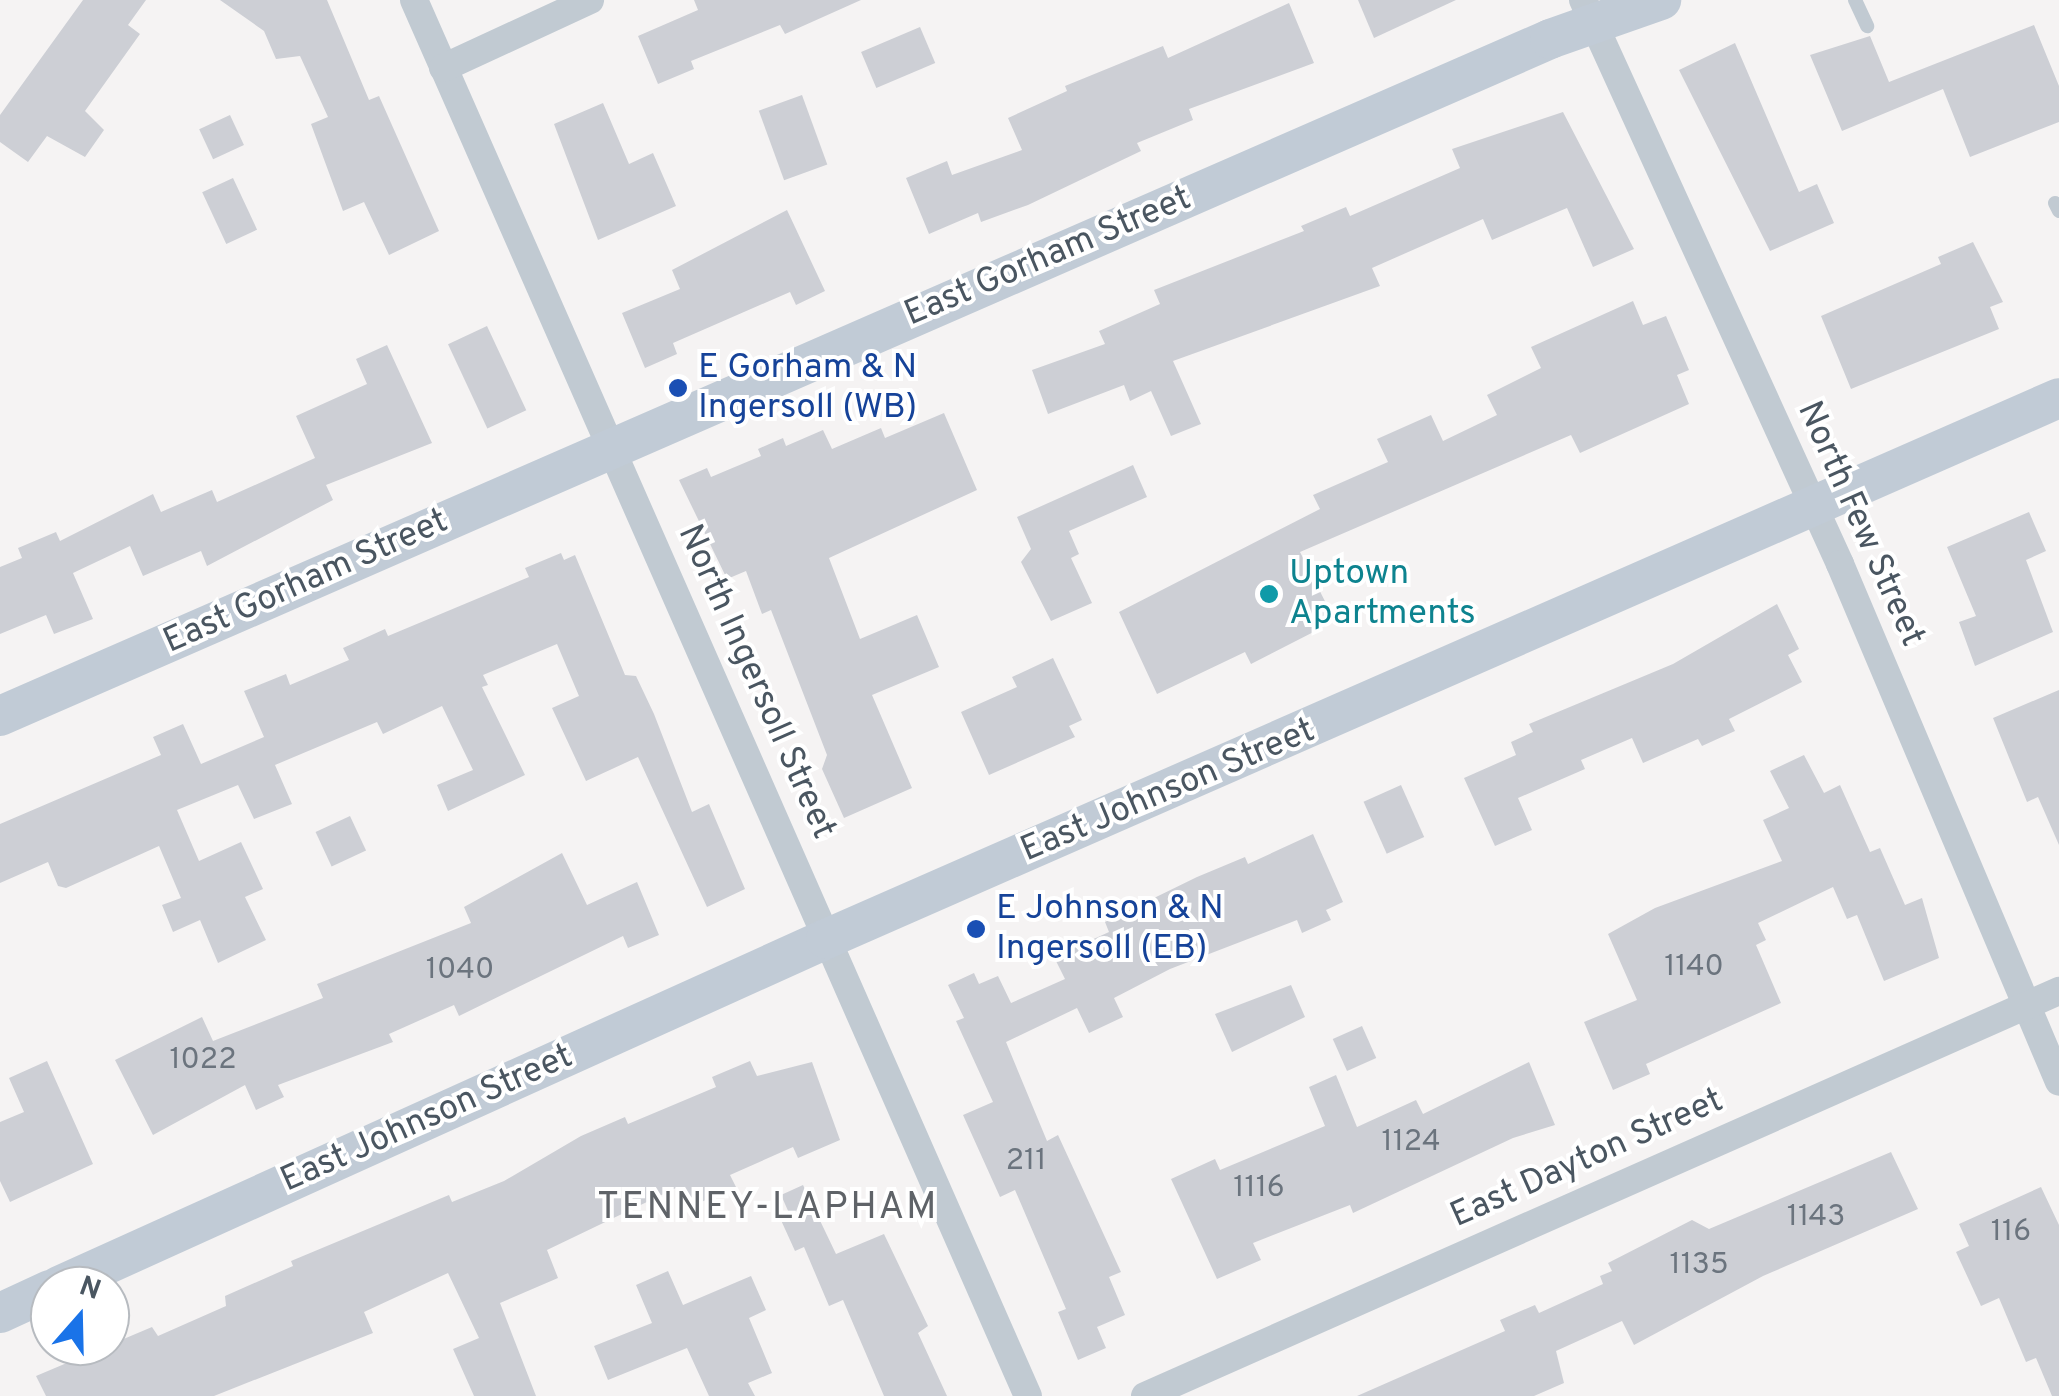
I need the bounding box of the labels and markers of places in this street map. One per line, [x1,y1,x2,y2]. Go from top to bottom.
place label: E Gorham & N Ingersoll (WB) [698,347,917,429]
marker: E Gorham & N Ingersoll (WB) [667,377,689,399]
place label: Uptown Apartments [1289,553,1476,635]
marker: Uptown Apartments [1258,583,1280,605]
place label: E Johnson & N Ingersoll (EB) [996,888,1224,970]
marker: E Johnson & N Ingersoll (EB) [965,918,987,940]

